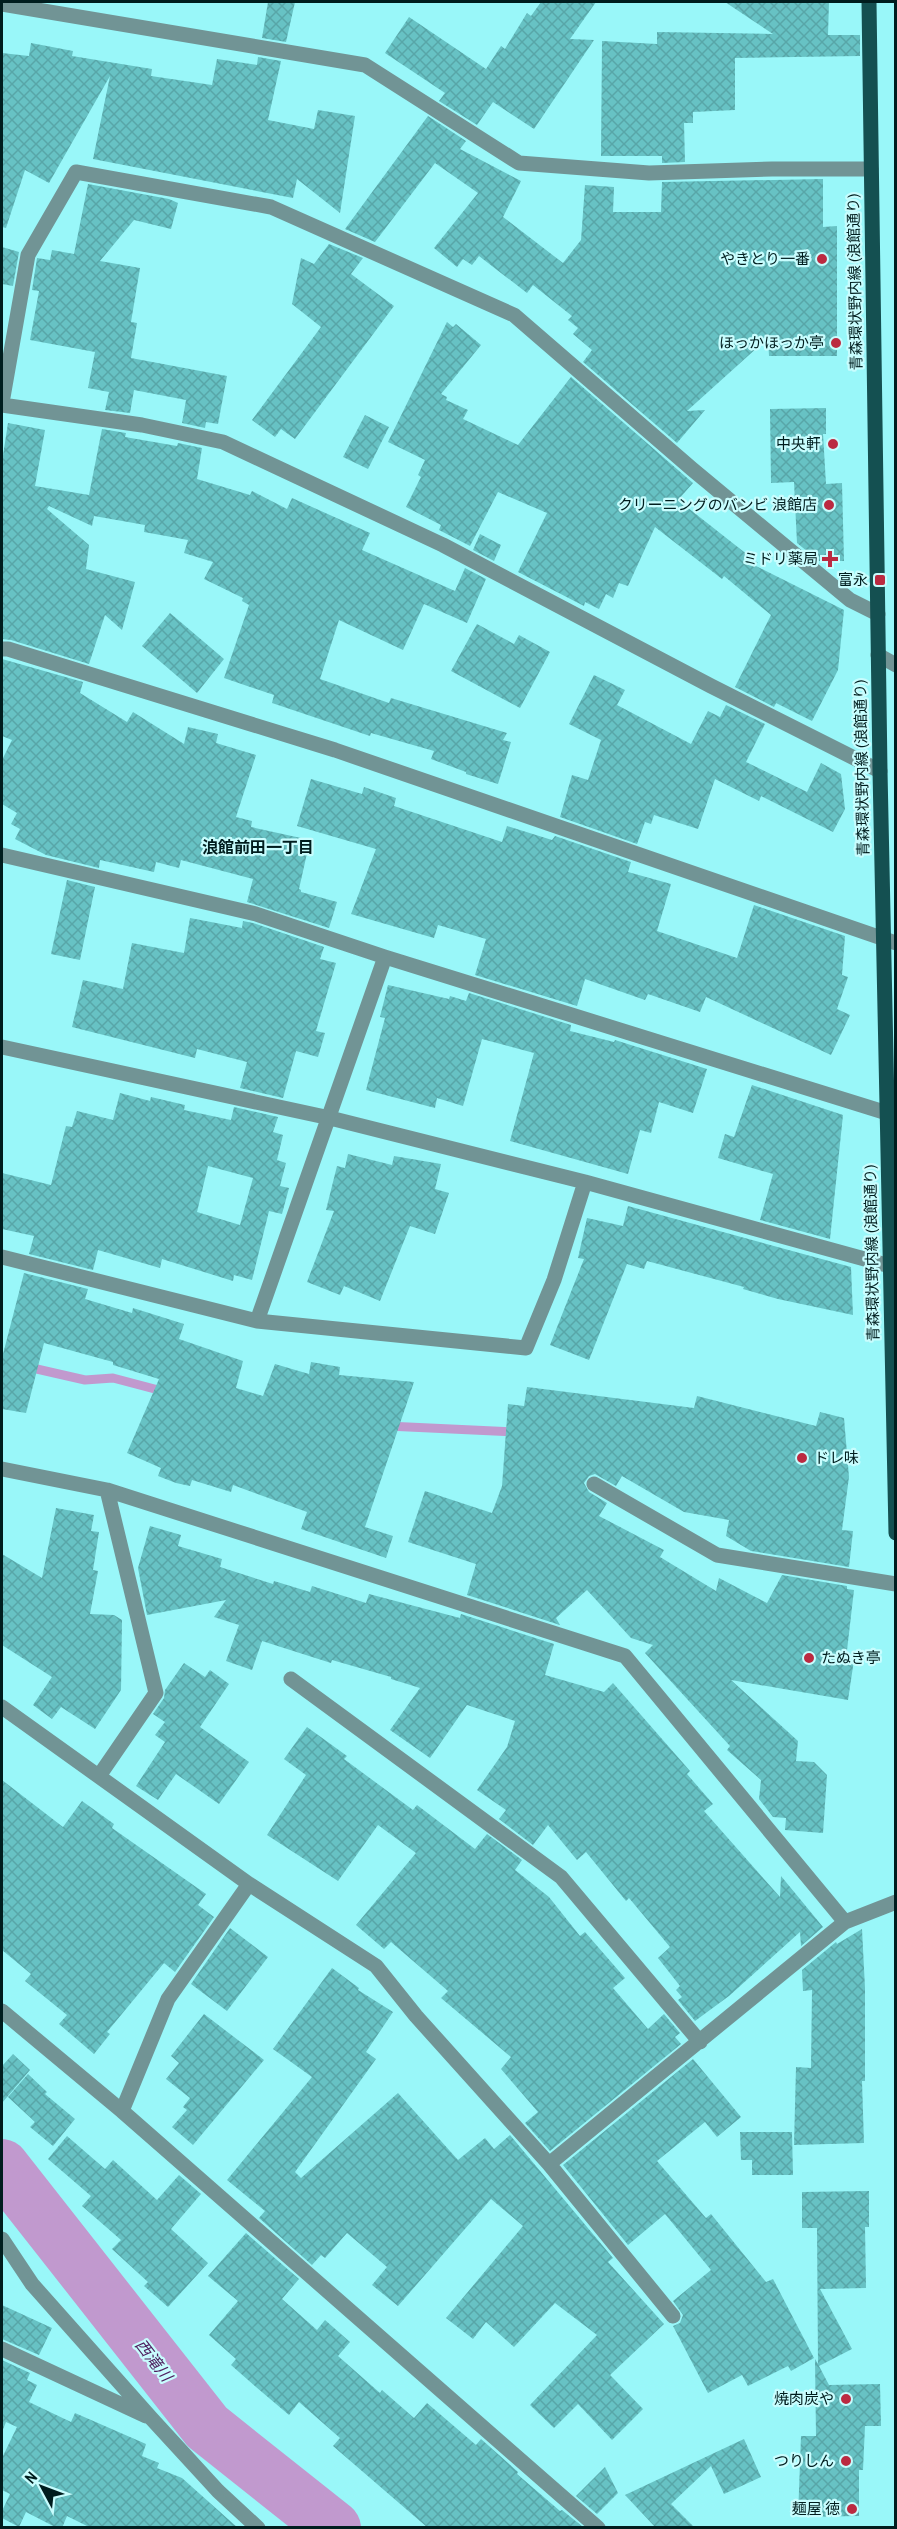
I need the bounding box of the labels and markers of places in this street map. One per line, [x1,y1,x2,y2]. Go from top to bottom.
place label: やきとり一番 [720,248,810,269]
marker: やきとり一番 [815,252,829,266]
place label: ほっかほっか亭 [719,332,824,353]
marker: ほっかほっか亭 [829,336,843,350]
place label: 中央軒 [776,433,821,454]
marker: 中央軒 [826,437,840,451]
place label: クリーニングのバンビ 浪館店 [618,494,817,515]
marker: クリーニングのバンビ 浪館店 [822,498,836,512]
place label: ミドリ薬局 [743,548,818,569]
marker: ミドリ薬局 [823,552,837,566]
place label: 富永 [838,569,868,590]
marker: 富永 [873,573,887,587]
place label: ドレ味 [814,1447,859,1468]
marker: ドレ味 [795,1451,809,1465]
place label: たぬき亭 [821,1647,881,1668]
marker: たぬき亭 [802,1651,816,1665]
place label: 焼肉炭や [774,2388,834,2409]
marker: 焼肉炭や [839,2392,853,2406]
place label: つりしん [774,2450,834,2471]
marker: つりしん [839,2454,853,2468]
place label: 麺屋 徳 [792,2498,840,2519]
marker: 麺屋 徳 [845,2502,859,2516]

